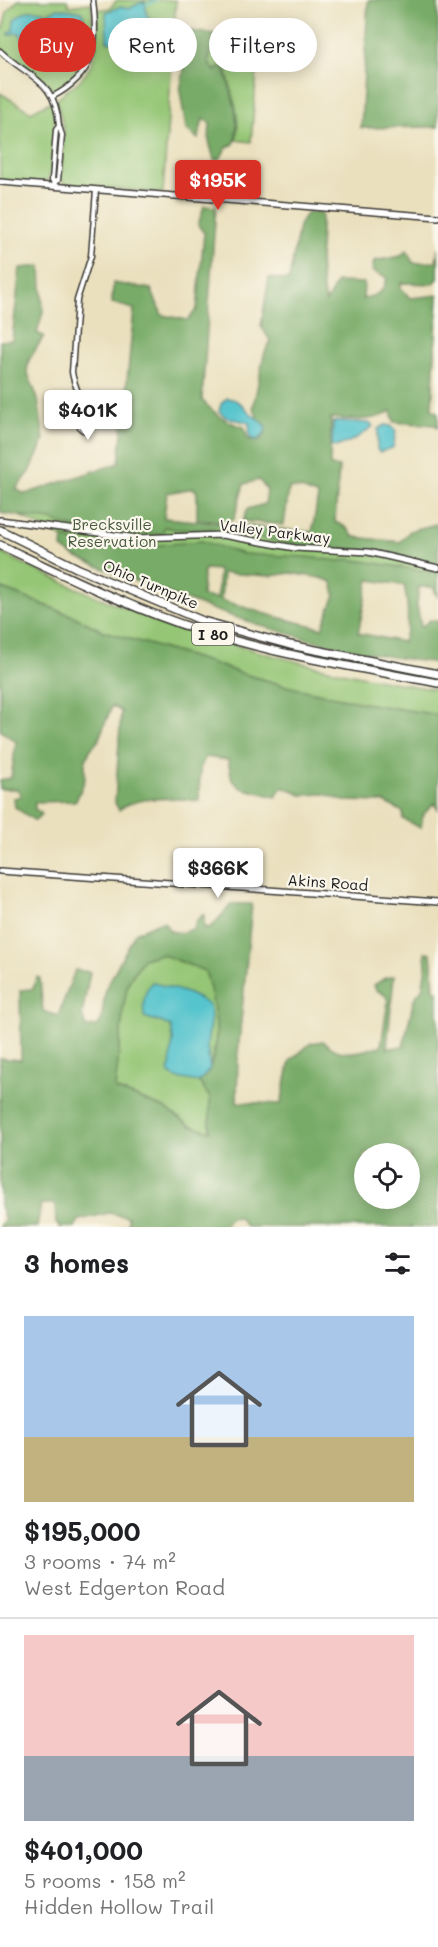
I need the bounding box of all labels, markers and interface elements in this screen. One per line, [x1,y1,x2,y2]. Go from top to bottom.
chip: Buy [18,18,96,72]
chip: Rent [108,18,197,72]
chip: Filters [209,18,317,72]
pin: $195K [176,160,260,211]
text: $195K [189,166,247,192]
pin: $401K [46,390,130,441]
text: $401K [58,396,118,422]
park label: Brecksville Reservation [68,514,156,551]
street label: Valley Parkway [219,514,332,548]
street label: Ohio Turnpike [100,555,202,613]
road number: I 80 [192,623,234,645]
pin: $366K [176,848,260,899]
text: $366K [187,854,249,880]
street label: Akins Road [287,869,369,895]
map controls [354,1143,420,1209]
button: locate [354,1143,420,1209]
text: 3 homes [24,1246,129,1280]
icon: filters [381,1247,414,1280]
icon: home [165,1355,273,1463]
text: $195,000 [24,1514,141,1548]
text: 3 rooms · 74 m² [24,1548,176,1574]
text: West Edgerton Road [24,1574,225,1600]
icon: home [165,1674,273,1782]
text: $401,000 [24,1833,143,1867]
text: 5 rooms · 158 m² [24,1867,186,1893]
text: Hidden Hollow Trail [24,1893,214,1919]

